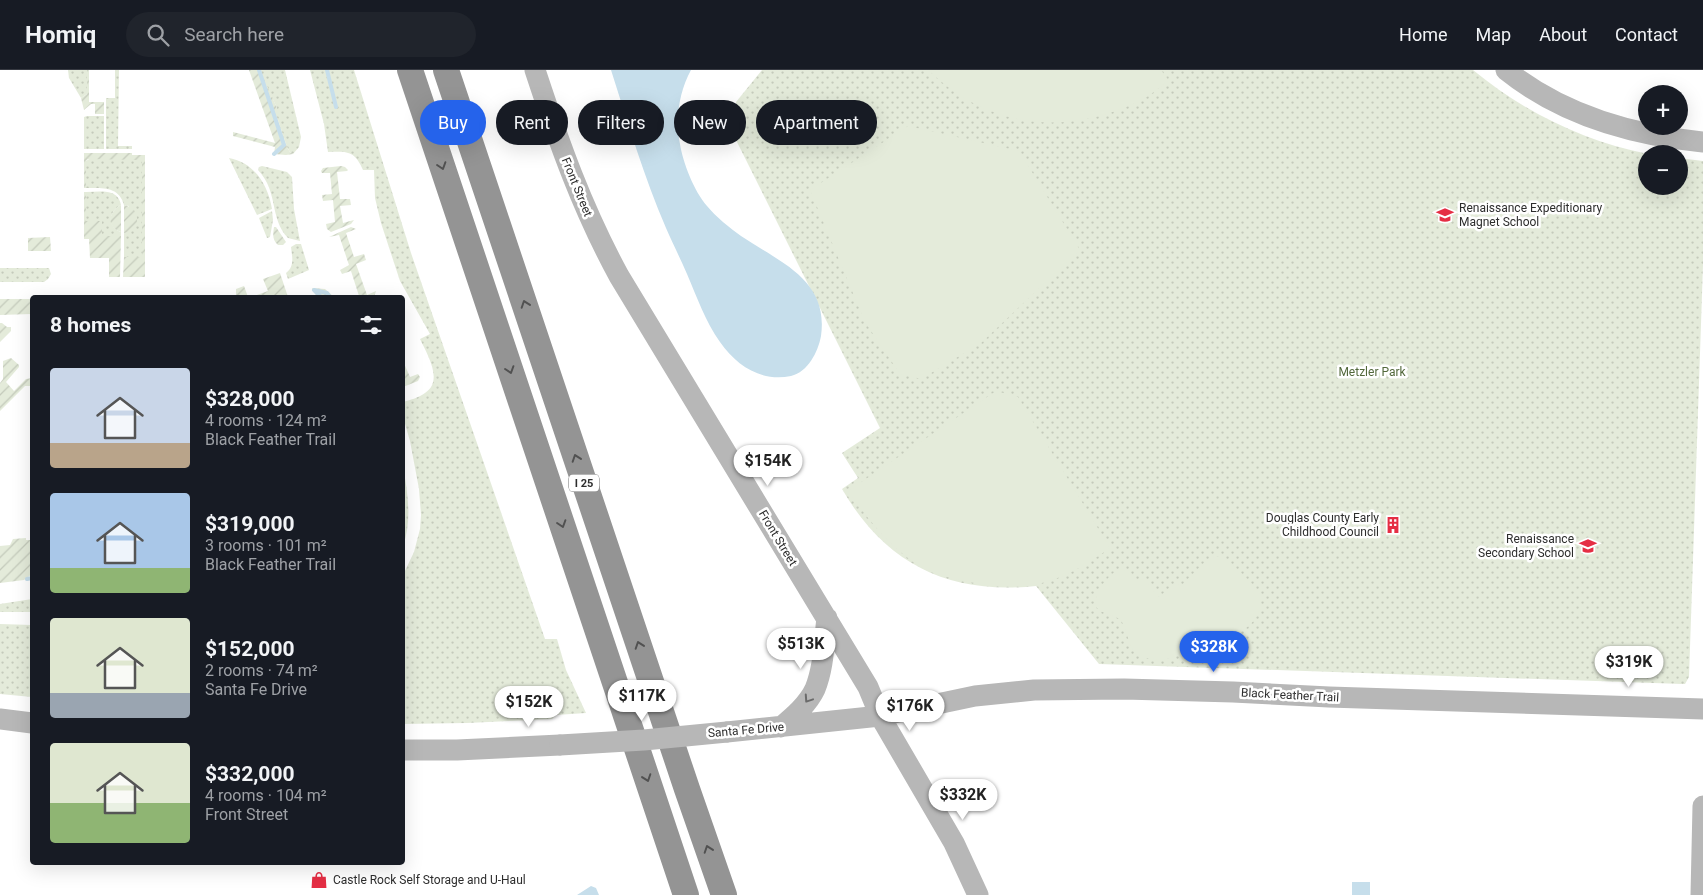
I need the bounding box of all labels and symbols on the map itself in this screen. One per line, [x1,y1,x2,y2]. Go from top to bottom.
street label: Front Street [559,155,595,219]
one-way arrow [436,161,446,170]
place label: Renaissance Expeditionary Magnet School [1459,201,1603,229]
school or university icon: Renaissance Expeditionary Magnet School [1435,205,1455,225]
one-way arrow [520,300,530,309]
one-way arrow [504,365,514,374]
park label: Metzler Park [1338,365,1407,379]
pin: $154K [733,444,803,487]
one-way arrow [572,454,582,463]
road number: I 25 [569,474,599,492]
street label: Front Street [756,508,800,568]
place label: Douglas County Early Childhood Council [1266,511,1379,539]
building icon: Douglas County Early Childhood Council [1383,515,1403,535]
one-way arrow [556,519,566,528]
place label: Renaissance Secondary School [1478,532,1574,560]
school or university icon: Renaissance Secondary School [1578,536,1598,556]
pin: $513K [766,628,836,670]
pin: $328K [1179,630,1249,673]
one-way arrow [635,642,645,650]
pin: $319K [1594,646,1664,688]
pin: $117K [607,680,677,722]
street label: Black Feather Trail [1241,685,1339,705]
pin: $152K [494,686,564,728]
pin: $176K [875,690,945,732]
one-way arrow [805,693,814,702]
street label: Santa Fe Drive [707,720,785,740]
one-way arrow [641,773,651,781]
pin: $332K [928,778,998,821]
one-way arrow [704,845,714,854]
shop icon: Castle Rock Self Storage and U-Haul [309,870,329,890]
place label: Castle Rock Self Storage and U-Haul [333,873,526,887]

